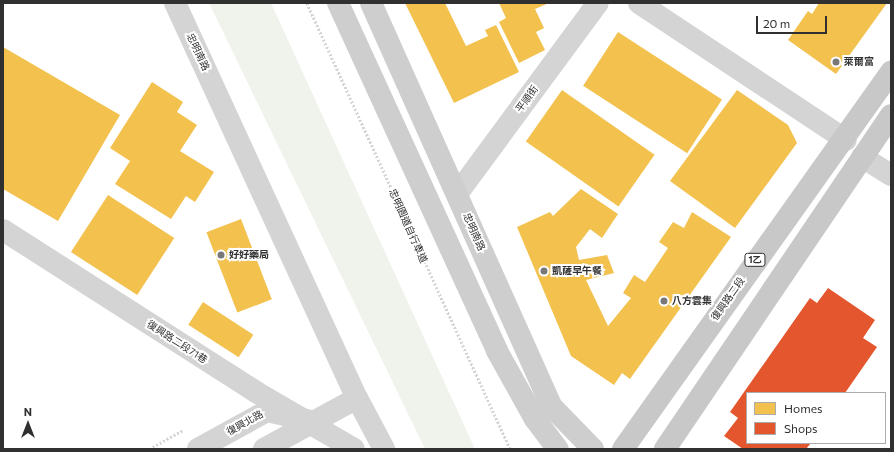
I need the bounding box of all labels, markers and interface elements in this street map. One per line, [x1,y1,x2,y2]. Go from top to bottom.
scale bar [758,8,829,34]
text: 20 m [763,16,790,30]
street label: 忠明南路 [184,31,212,73]
place label: 萊爾富 [844,56,874,68]
marker: 萊爾富 [831,57,841,67]
street label: 平順街 [513,83,541,115]
street label: 忠明園道自行車道 [386,187,430,265]
street label: 忠明南路 [460,211,488,253]
place label: 好好藥局 [229,249,269,261]
marker: 好好藥局 [216,250,226,260]
road number: 1乙 [744,253,766,267]
place label: 凱薩早午餐 [552,265,602,277]
marker: 凱薩早午餐 [539,266,549,276]
street label: 復興路二段 [709,275,747,323]
place label: 八方雲集 [672,295,712,307]
marker: 八方雲集 [659,296,669,306]
street label: 復興路二段71巷 [145,318,209,366]
legend [746,392,886,444]
text: Homes [784,401,822,415]
north arrow [8,404,48,444]
text: N [24,405,32,418]
street label: 復興北路 [225,408,265,438]
text: Shops [784,421,818,435]

